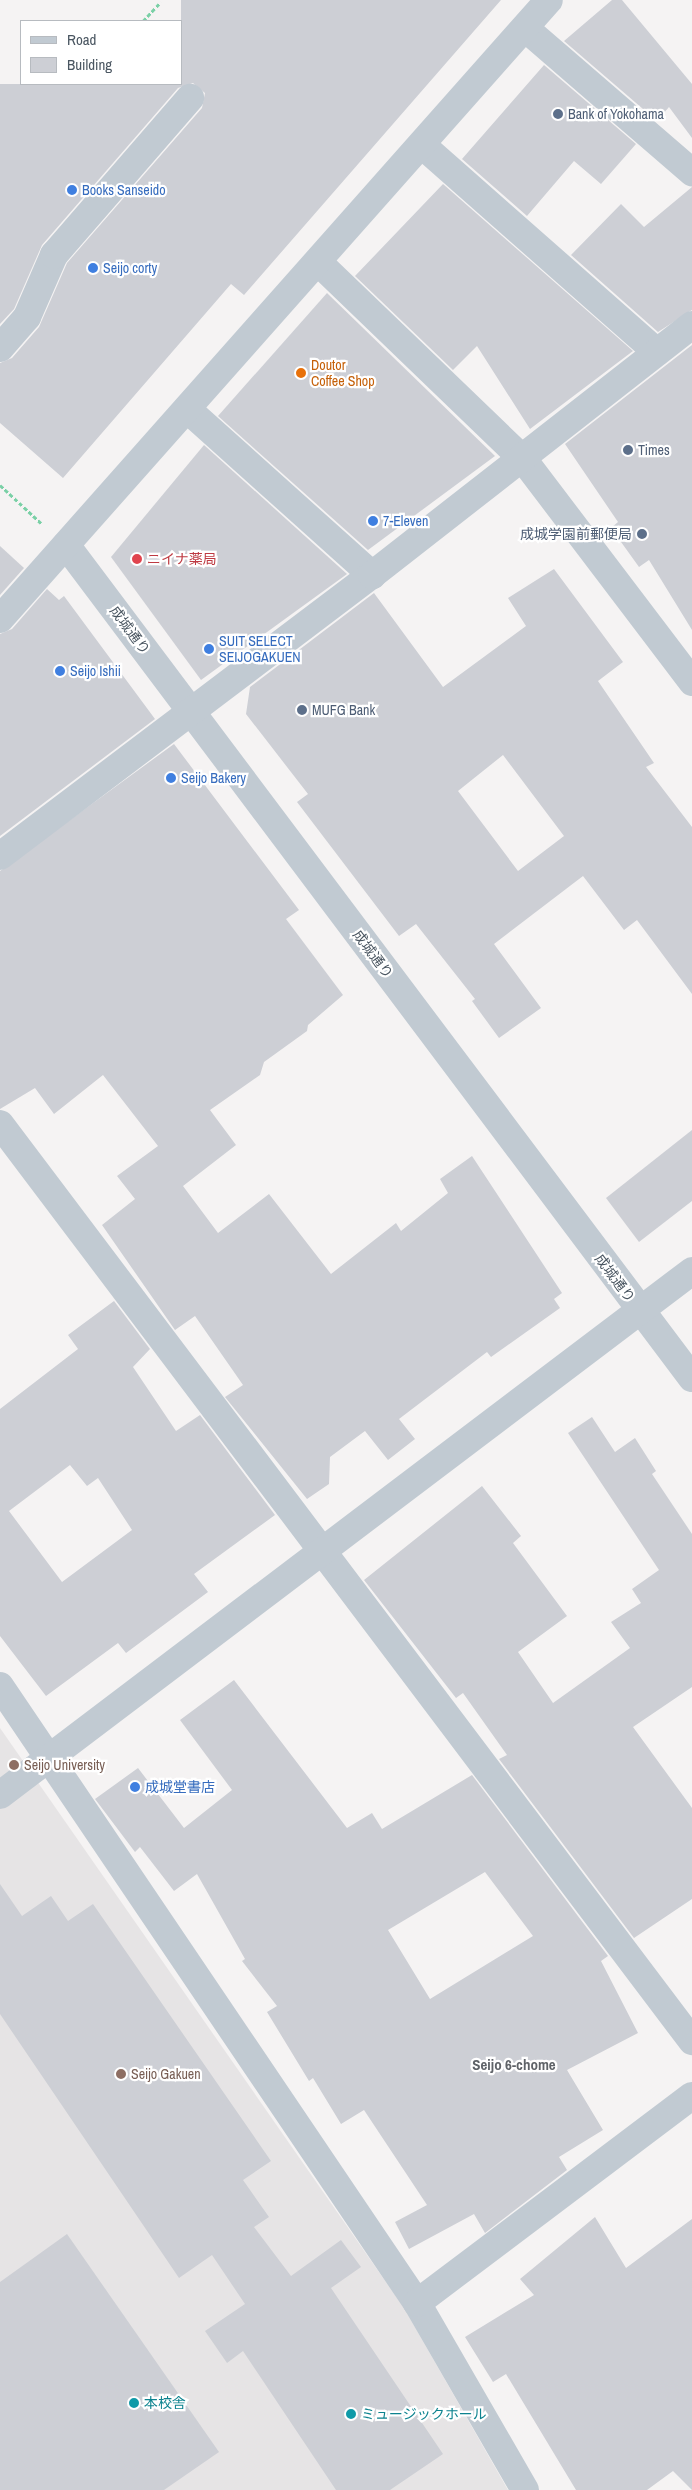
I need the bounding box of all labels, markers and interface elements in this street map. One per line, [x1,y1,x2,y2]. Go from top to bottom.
legend [20,20,182,85]
text: Road [67,29,96,50]
text: Building [67,54,112,75]
place label: Bank of Yokohama [568,106,664,122]
marker: Bank of Yokohama [552,108,564,120]
place label: Books Sanseido [82,182,166,198]
marker: Books Sanseido [66,184,78,196]
place label: Seijo corty [103,260,157,276]
marker: Seijo corty [87,262,99,274]
place label: Doutor Coffee Shop [311,357,375,390]
marker: Doutor Coffee Shop [295,367,307,379]
place label: Times [638,442,670,458]
marker: Times [622,444,634,456]
place label: 7-Eleven [383,513,428,529]
marker: 7-Eleven [367,515,379,527]
place label: 成城学園前郵便局 [520,526,632,542]
marker: 成城学園前郵便局 [636,528,648,540]
place label: ニイナ薬局 [147,551,217,567]
marker: ニイナ薬局 [131,553,143,565]
street label: 成城通り [106,603,154,657]
place label: SUIT SELECT SEIJOGAKUEN [219,633,301,666]
marker: SUIT SELECT SEIJOGAKUEN [203,643,215,655]
place label: Seijo Ishii [70,663,121,679]
marker: Seijo Ishii [54,665,66,677]
place label: MUFG Bank [312,702,375,718]
marker: MUFG Bank [296,704,308,716]
place label: Seijo Bakery [181,770,246,786]
marker: Seijo Bakery [165,772,177,784]
street label: 成城通り [349,927,397,981]
street label: 成城通り [591,1251,639,1305]
place label: Seijo University [24,1757,105,1773]
marker: Seijo University [8,1759,20,1771]
place label: 成城堂書店 [145,1779,215,1795]
marker: 成城堂書店 [129,1781,141,1793]
district label: Seijo 6-chome [472,2056,556,2074]
place label: Seijo Gakuen [131,2066,201,2082]
marker: Seijo Gakuen [115,2068,127,2080]
place label: 本校舎 [144,2395,186,2411]
marker: 本校舎 [128,2397,140,2409]
place label: ミュージックホール [361,2406,487,2422]
marker: ミュージックホール [345,2408,357,2420]

